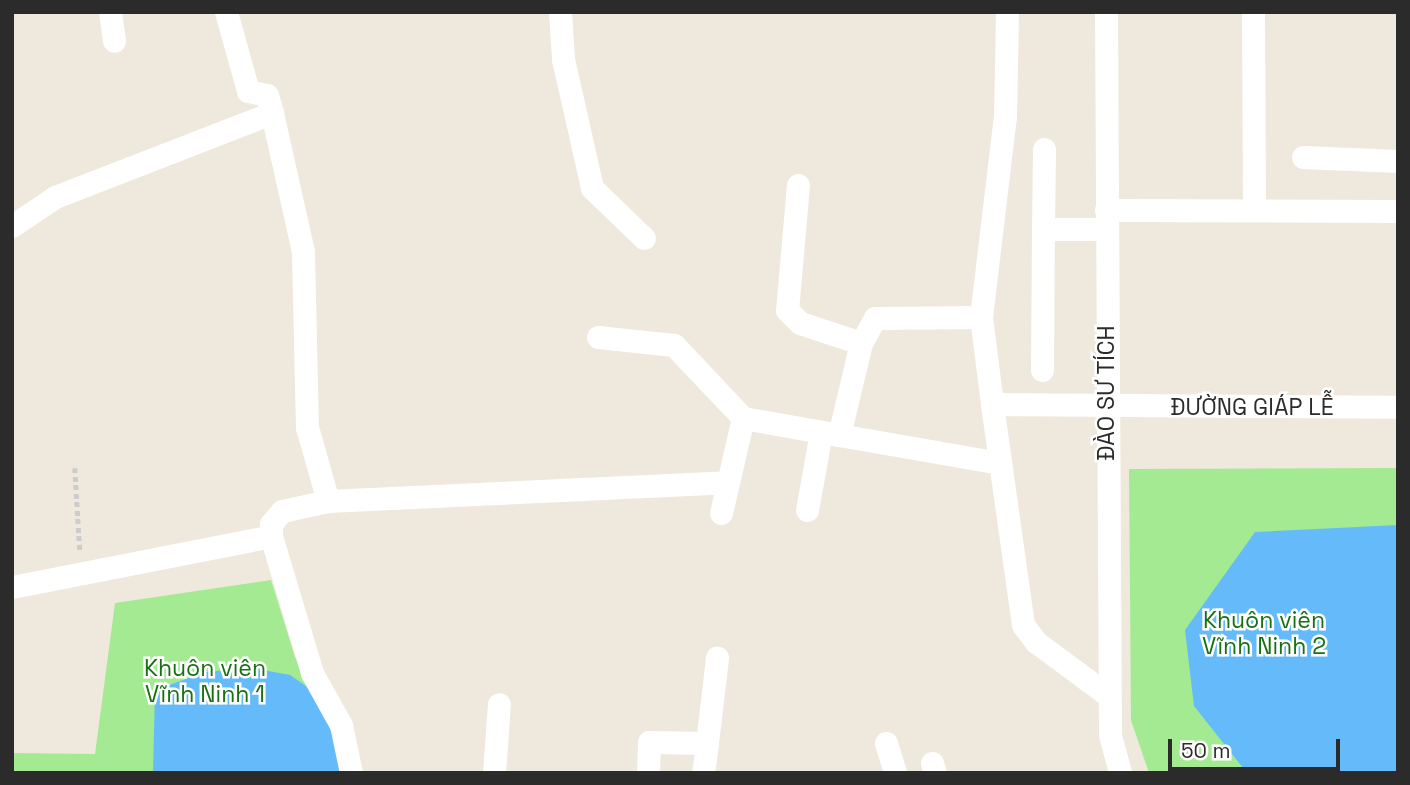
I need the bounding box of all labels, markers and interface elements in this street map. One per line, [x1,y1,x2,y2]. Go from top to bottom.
street label: ĐÀO SƯ TÍCH [1092,325,1120,461]
street label: ĐƯỜNG GIÁP LỄ [1170,393,1334,421]
park label: Khuôn viên Vĩnh Ninh 2 [1202,606,1326,660]
park label: Khuôn viên Vĩnh Ninh 1 [144,654,266,708]
scale bar [1172,726,1344,770]
text: 50 m [1181,737,1231,764]

